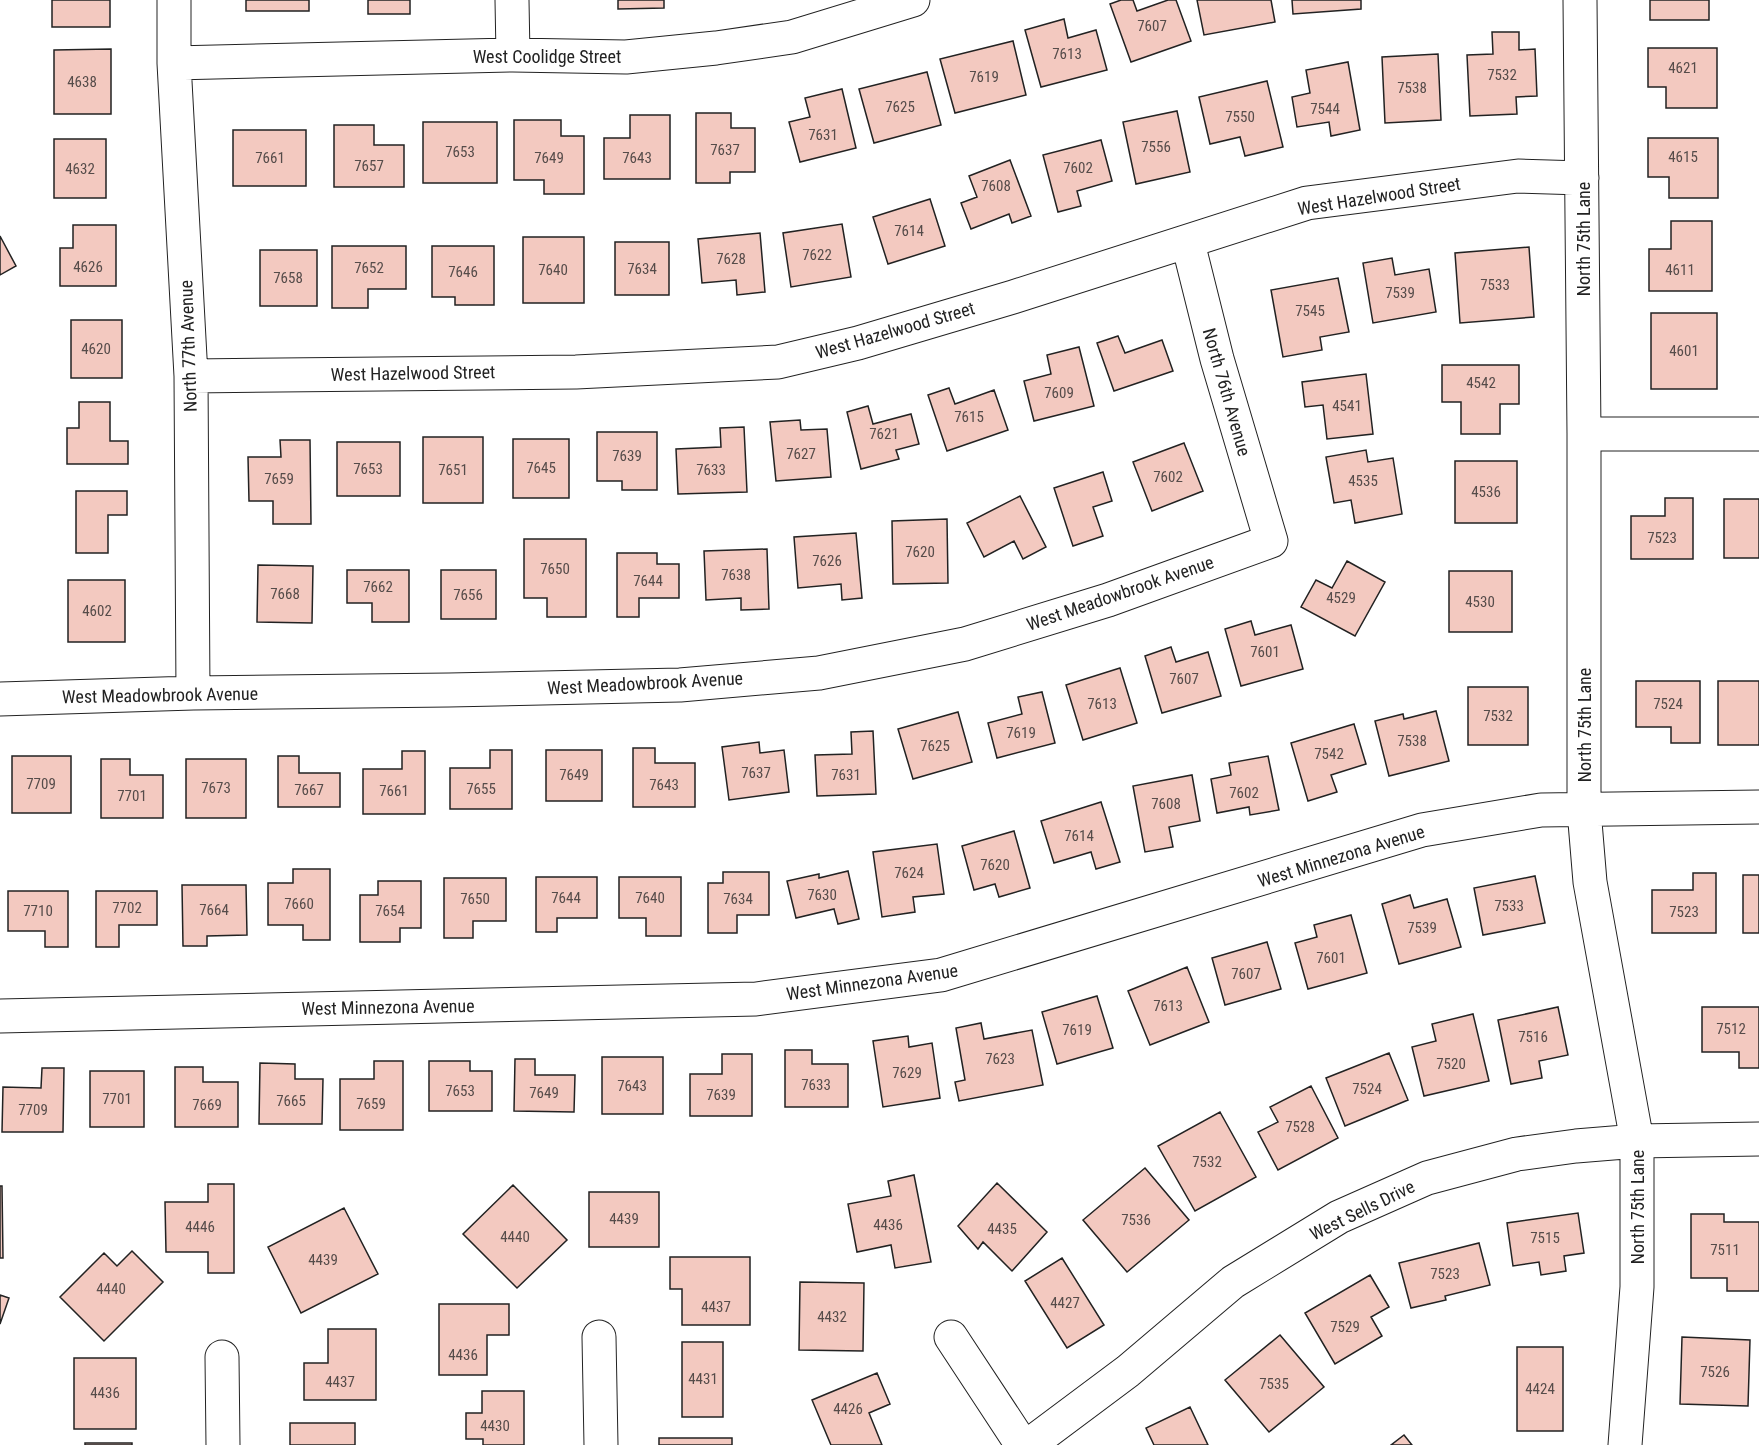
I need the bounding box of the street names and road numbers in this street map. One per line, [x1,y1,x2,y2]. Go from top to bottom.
street label: West Coolidge Street [473,46,621,67]
street label: West Hazelwood Street [1296,173,1462,219]
street label: North 75th Lane [1573,182,1594,296]
street label: North 77th Avenue [175,280,201,412]
street label: West Hazelwood Street [813,297,977,363]
street label: North 76th Avenue [1199,326,1255,458]
street label: West Hazelwood Street [330,361,496,385]
street label: West Meadowbrook Avenue [1024,551,1216,635]
street label: West Meadowbrook Avenue [546,667,744,699]
street label: North 75th Lane [1574,668,1595,782]
street label: West Meadowbrook Avenue [62,683,258,707]
street label: West Minnezona Avenue [1255,821,1427,891]
street label: West Minnezona Avenue [785,960,959,1004]
street label: West Minnezona Avenue [301,995,475,1019]
street label: North 75th Lane [1627,1150,1648,1264]
street label: West Sells Drive [1306,1176,1418,1244]

